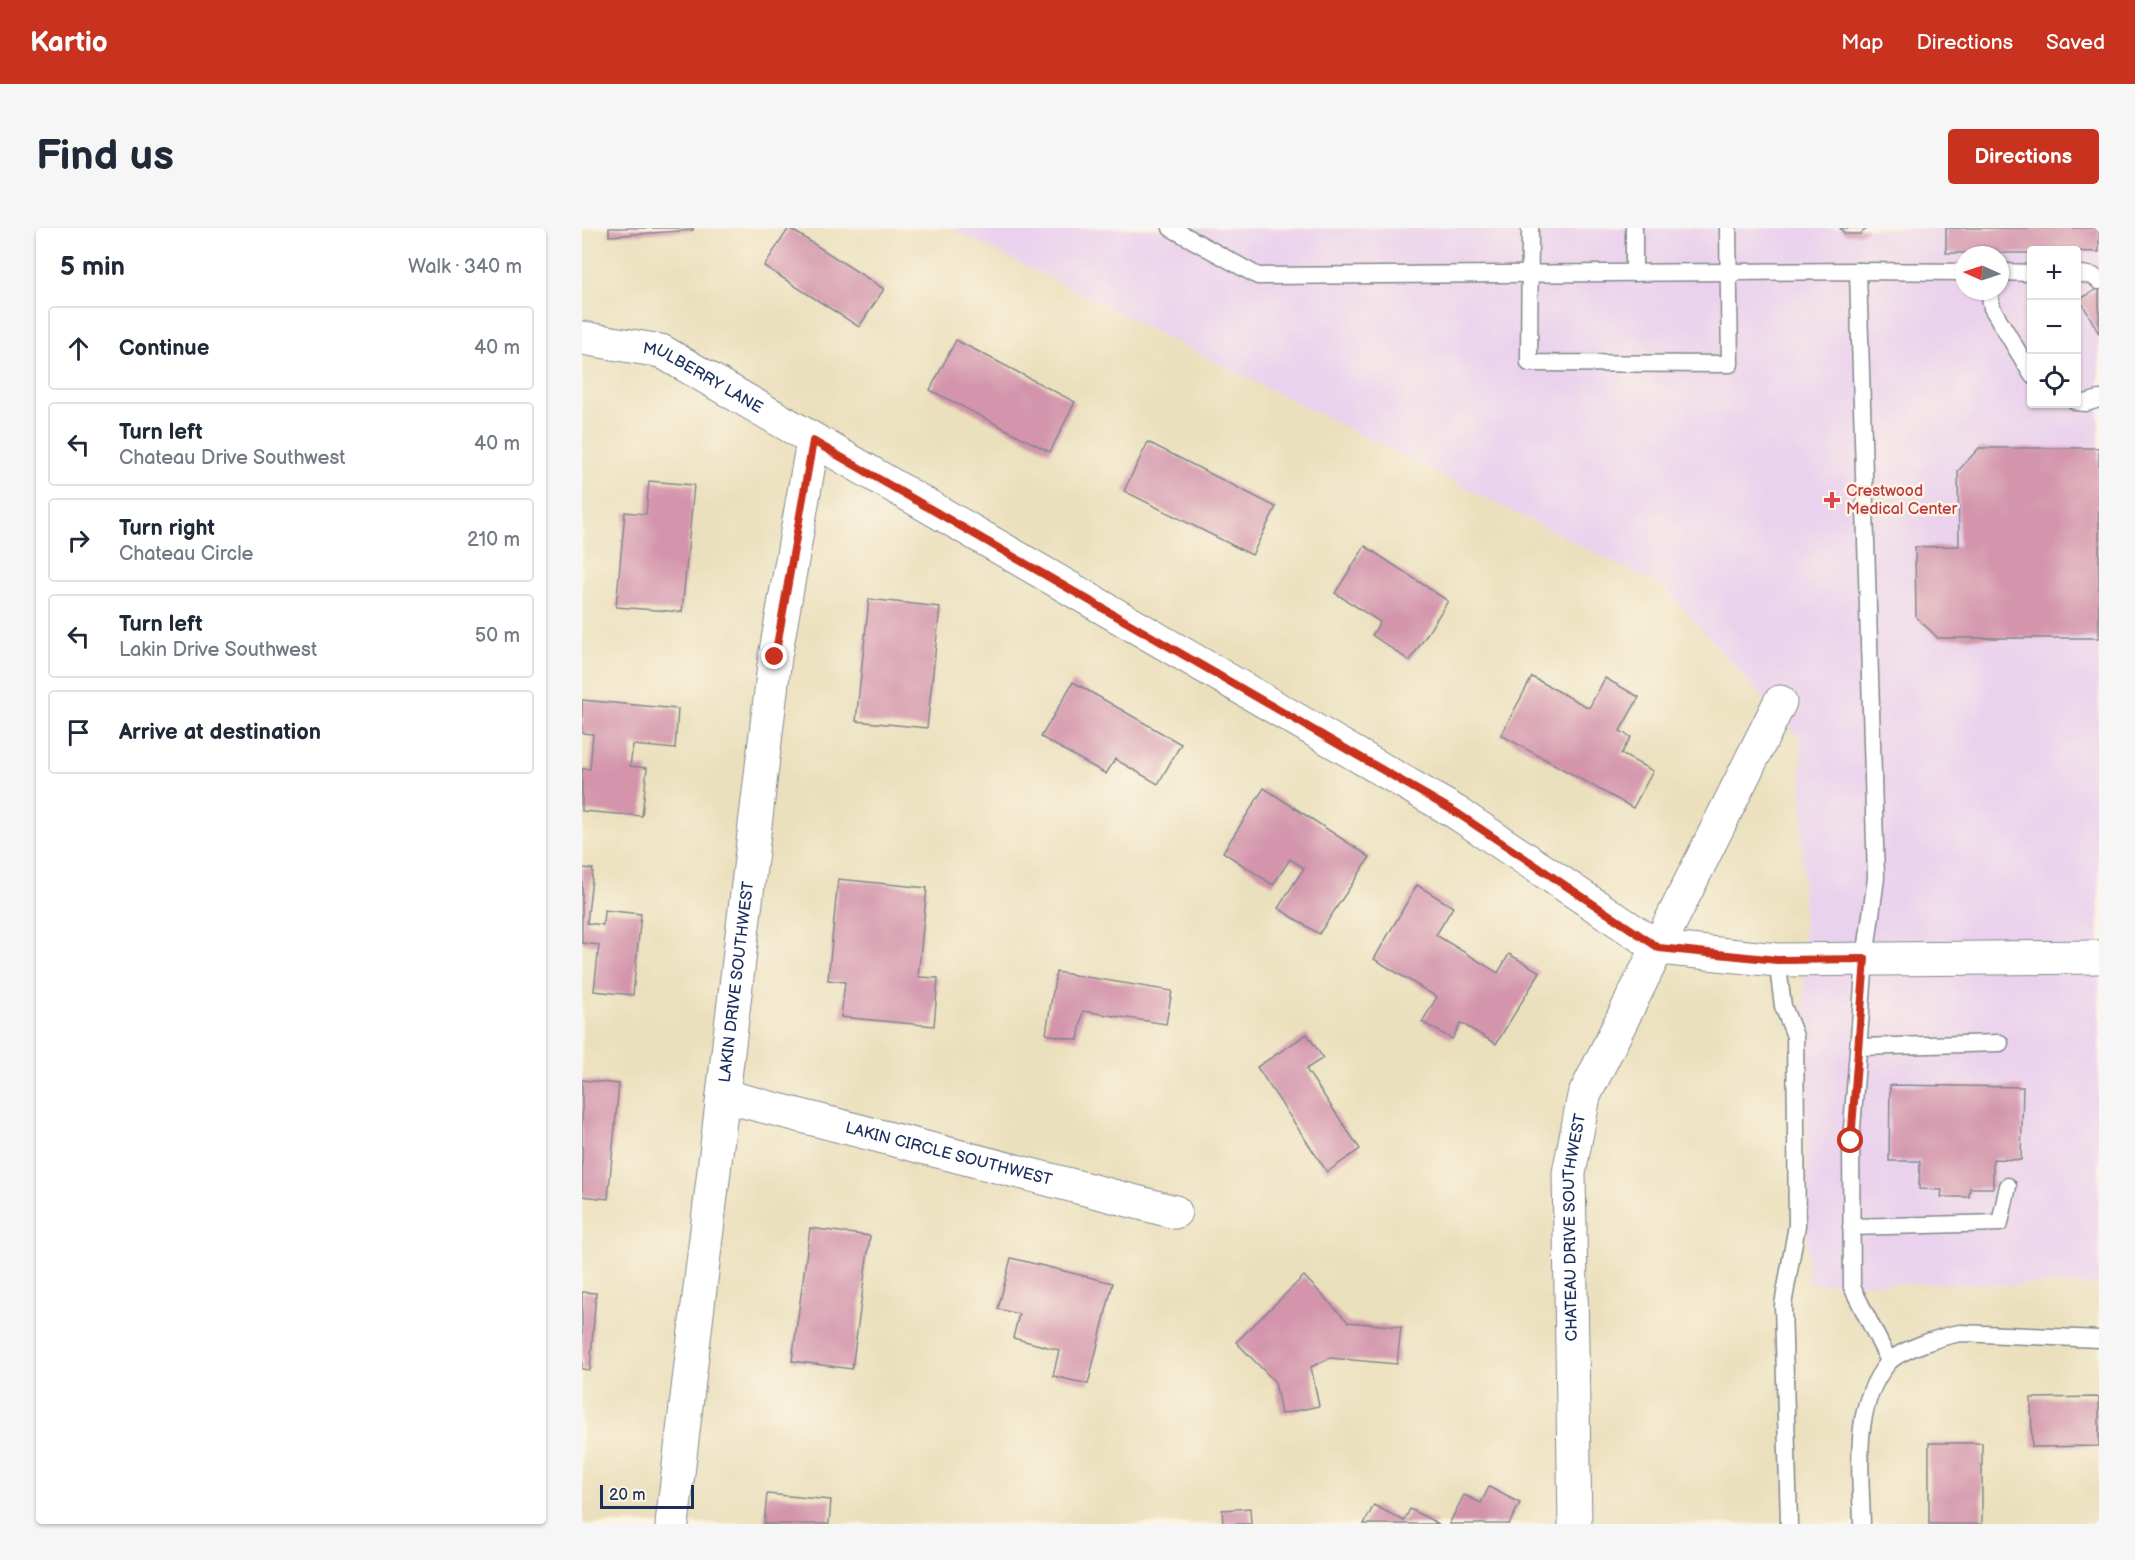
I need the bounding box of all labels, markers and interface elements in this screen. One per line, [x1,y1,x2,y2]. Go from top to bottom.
text: Kartio [30,26,108,59]
text: Map [1841,30,1884,55]
text: Directions [1917,30,2013,55]
text: Saved [2046,30,2105,55]
button: Directions [1948,129,2099,184]
text: Find us [36,131,174,182]
north arrow [1955,246,2009,300]
map controls [2027,246,2081,408]
button: + [2027,246,2081,300]
text: 5 min [60,252,125,283]
text: Walk · 340 m [408,255,522,279]
button: − [2027,300,2081,354]
icon: ahead [62,332,95,365]
text: Continue [119,335,209,362]
text: 40 m [474,336,520,360]
street label: MULBERRY LANE [641,339,766,417]
button: locate [2027,354,2081,408]
text: Turn left [119,419,203,446]
icon: left [62,428,95,461]
text: 40 m [474,432,520,456]
text: Chateau Drive Southwest [119,446,346,470]
place label: Crestwood Medical Center [1846,482,1957,519]
marker: Crestwood Medical Center [1823,491,1841,509]
text: Turn right [119,515,215,542]
icon: right [62,524,95,557]
text: 210 m [467,528,520,552]
text: Chateau Circle [119,542,253,566]
text: Turn left [119,611,203,638]
icon: left [62,620,95,653]
text: 50 m [475,624,520,648]
text: Lakin Drive Southwest [119,638,317,662]
route end [761,643,787,669]
icon: arrive [62,716,95,749]
text: Arrive at destination [119,719,321,746]
street label: LAKIN DRIVE SOUTHWEST [715,880,758,1083]
street label: CHATEAU DRIVE SOUTHWEST [1559,1112,1590,1341]
street label: LAKIN CIRCLE SOUTHWEST [843,1118,1054,1190]
route start [1837,1127,1863,1153]
scale bar [600,1482,694,1510]
text: 20 m [609,1486,645,1505]

